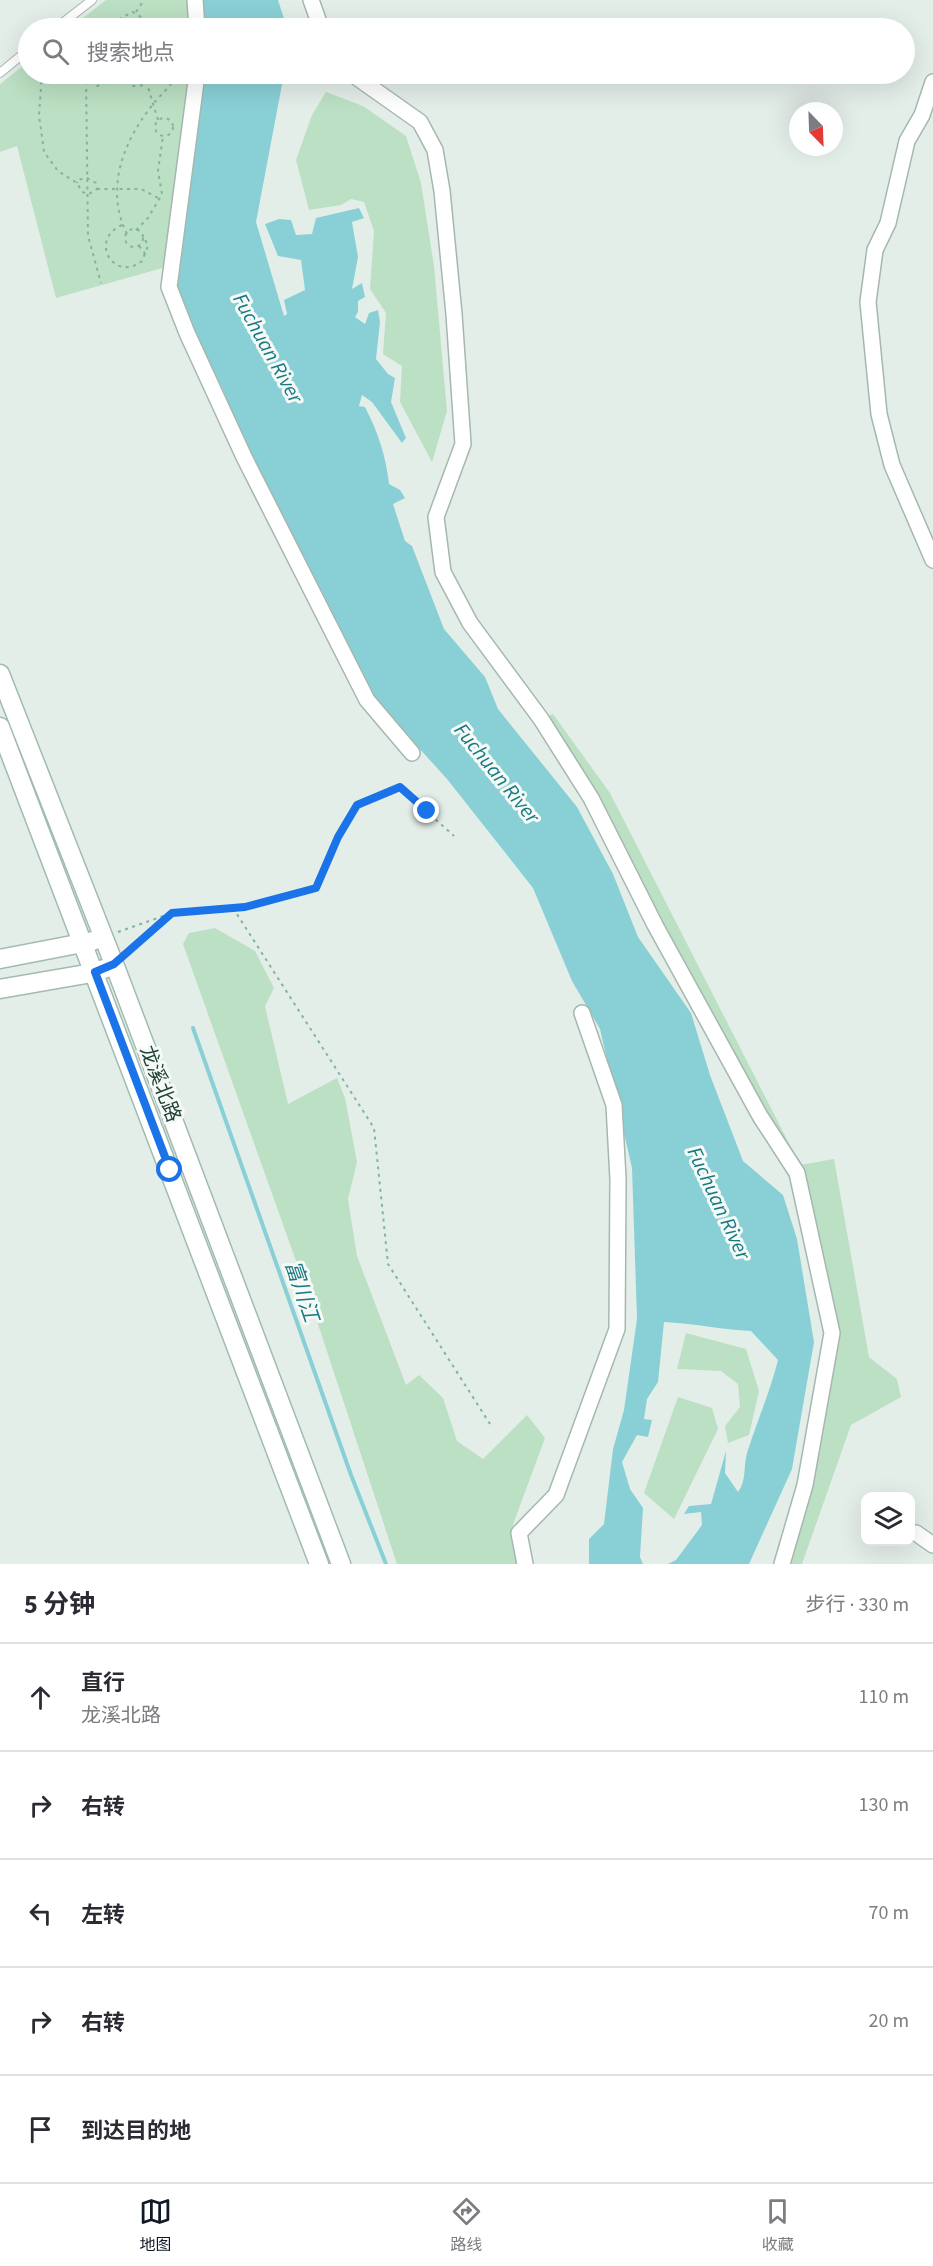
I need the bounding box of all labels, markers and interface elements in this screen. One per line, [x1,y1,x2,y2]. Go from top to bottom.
search box [18,18,915,84]
icon: search [39,35,72,68]
text: 搜索地点 [87,37,175,69]
north arrow [789,102,843,156]
water label: Fuchuan River [225,288,311,409]
water label: Fuchuan River [447,716,547,830]
route end [413,797,439,823]
street label: 龙溪北路 [133,1042,187,1126]
water label: Fuchuan River [680,1142,759,1265]
route start [156,1156,182,1182]
water label: 富川江 [278,1256,327,1328]
map controls [861,1492,915,1546]
button: layers [861,1492,915,1546]
text: 5 分钟 [24,1586,95,1623]
text: 步行 · 330 m [806,1591,909,1619]
text: 直行 [81,1667,125,1699]
icon: ahead [24,1681,57,1714]
text: 110 m [859,1683,909,1711]
text: 龙溪北路 [81,1702,161,1730]
icon: right [24,1789,57,1822]
text: 右转 [81,1791,125,1823]
text: 130 m [859,1791,909,1819]
icon: left [24,1897,57,1930]
text: 左转 [81,1899,125,1931]
text: 70 m [869,1899,909,1927]
icon: right [24,2005,57,2038]
text: 右转 [81,2007,125,2039]
text: 20 m [869,2007,909,2035]
icon: arrive [24,2113,57,2146]
text: 到达目的地 [81,2115,191,2147]
tab: 地图 [139,2195,172,2256]
tab: 路线 [450,2195,483,2256]
tab: 收藏 [761,2195,794,2256]

